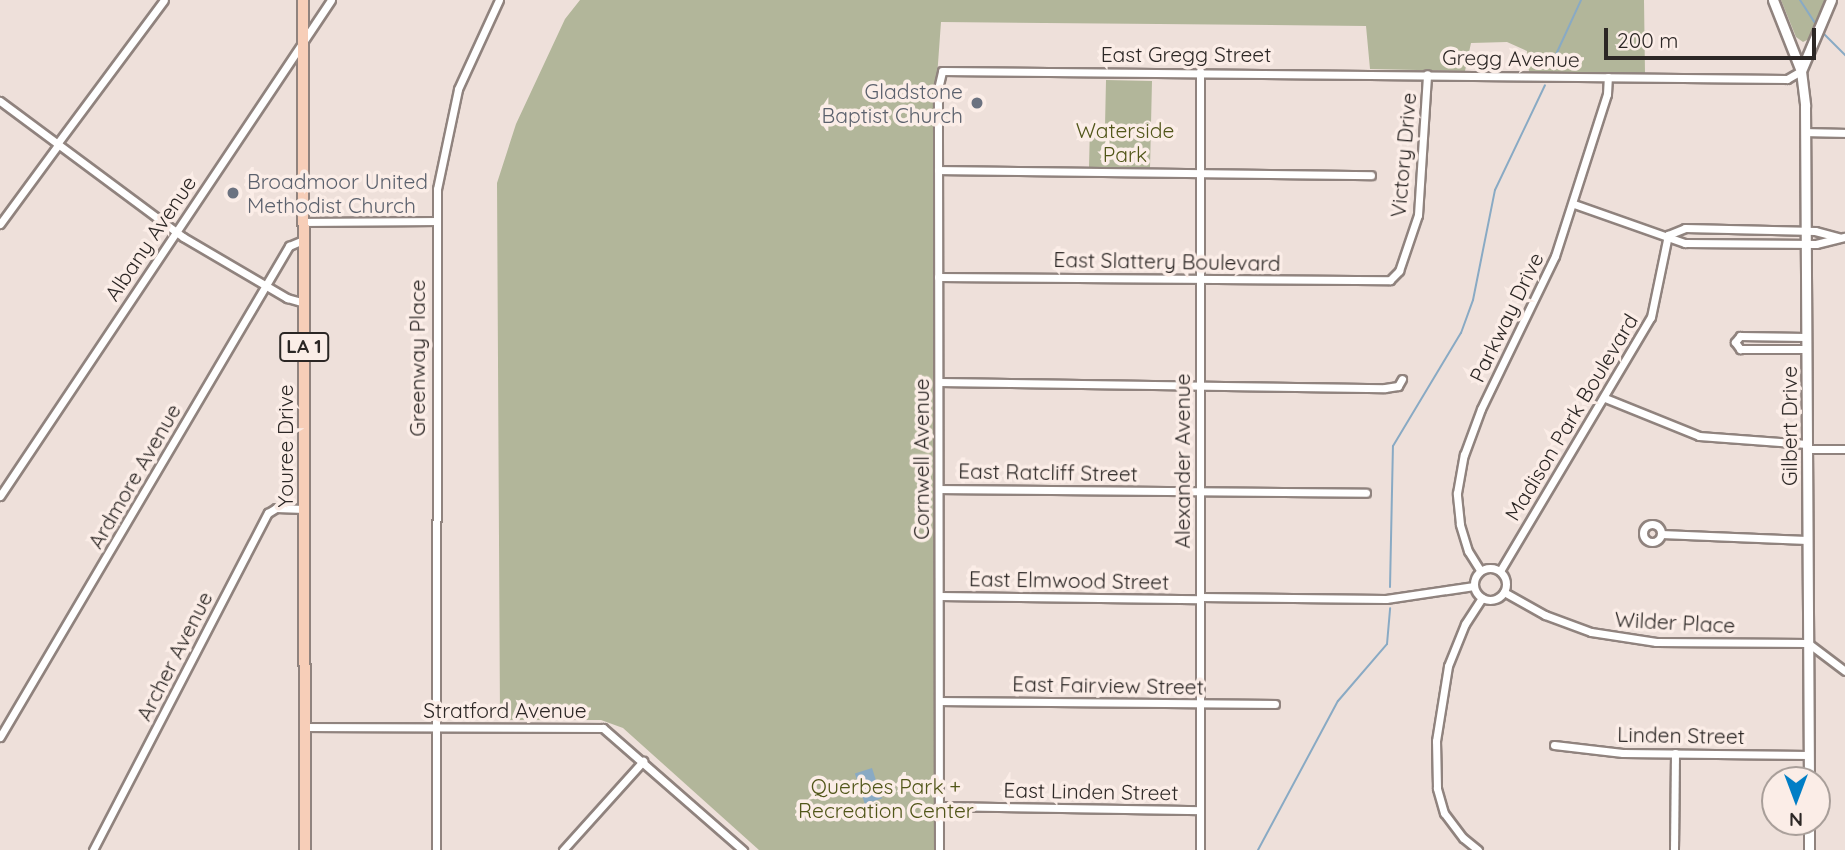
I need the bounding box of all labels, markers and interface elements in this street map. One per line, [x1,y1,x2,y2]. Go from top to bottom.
scale bar [1607,14,1819,58]
text: 200 m [1617,27,1679,53]
street label: East Gregg Street [1101,41,1271,67]
street label: Gregg Avenue [1442,44,1580,72]
place label: Gladstone Baptist Church [822,78,963,128]
street label: Victory Drive [1385,91,1421,219]
marker: Gladstone Baptist Church [969,95,985,111]
park label: Waterside Park [1076,117,1174,167]
place label: Broadmoor United Methodist Church [247,168,428,218]
street label: Albany Avenue [99,171,201,305]
marker: Broadmoor United Methodist Church [225,185,241,201]
street label: East Slattery Boulevard [1053,246,1281,276]
street label: Parkway Drive [1464,248,1548,386]
street label: Greenway Place [404,279,430,437]
street label: Madison Park Boulevard [1499,309,1643,525]
road number: LA 1 [278,332,330,362]
street label: Gilbert Drive [1776,366,1802,486]
street label: Alexander Avenue [1169,373,1195,549]
street label: Cornwell Avenue [908,378,934,540]
street label: Youree Drive [272,384,298,508]
street label: Ardmore Avenue [82,399,186,553]
street label: East Ratcliff Street [958,458,1138,486]
street label: East Elmwood Street [969,566,1169,594]
street label: Archer Avenue [131,587,217,725]
street label: Wilder Place [1614,606,1736,638]
street label: East Fairview Street [1012,671,1204,699]
street label: Stratford Avenue [423,697,587,723]
street label: Linden Street [1617,721,1745,749]
north arrow [1761,766,1831,836]
park label: Querbes Park + Recreation Center [798,773,974,823]
street label: East Linden Street [1003,777,1179,805]
text: N [1789,808,1803,832]

